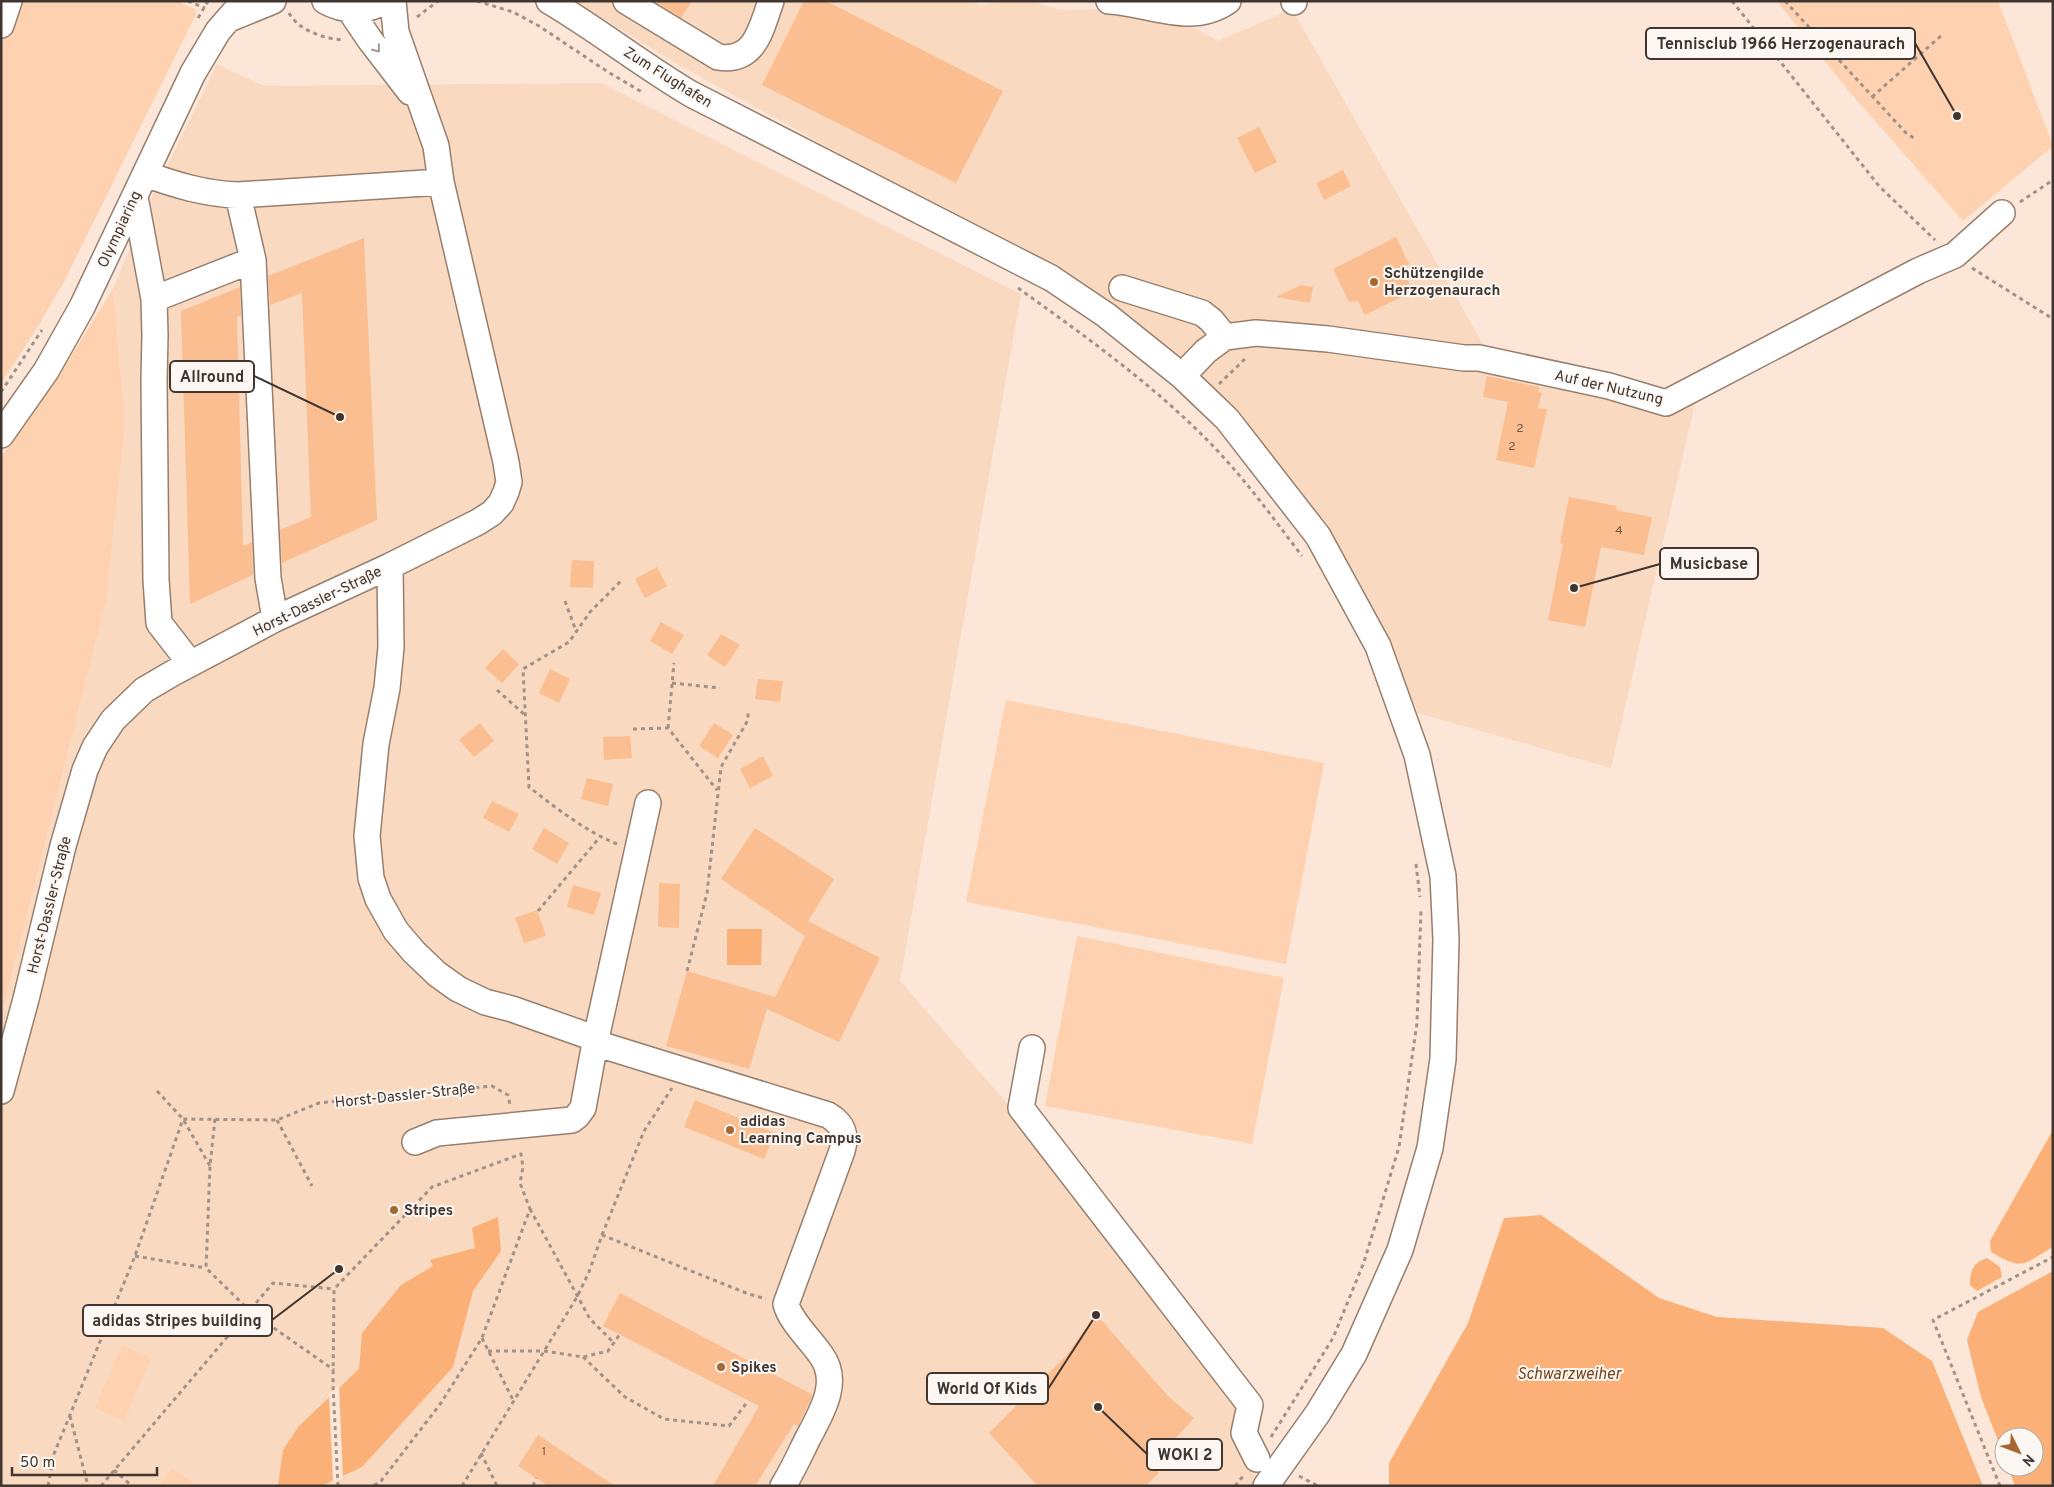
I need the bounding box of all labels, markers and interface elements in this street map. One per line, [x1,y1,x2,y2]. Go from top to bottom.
callout: Tennisclub 1966 Herzogenaurach [1646,28,1915,59]
text: Tennisclub 1966 Herzogenaurach [1657,35,1905,55]
one-way arrow [371,43,379,52]
street label: Zum Flughafen [619,43,715,113]
street label: Olympiaring [94,188,146,271]
place label: Schützengilde Herzogenaurach [1384,265,1501,301]
marker: Schützengilde Herzogenaurach [1368,276,1380,288]
callout: Allround [170,361,254,392]
street label: Auf der Nutzung [1552,367,1665,410]
text: Allround [180,368,244,388]
house number: 2 [1516,421,1524,437]
house number: 2 [1508,439,1516,455]
house number: 4 [1615,523,1623,539]
callout: Musicbase [1660,548,1758,579]
text: Musicbase [1670,555,1748,575]
street label: Horst-Dassler-Straße [250,563,385,642]
street label: Horst-Dassler-Straße [24,835,77,976]
street label: Horst-Dassler-Straße [334,1080,476,1113]
place label: adidas Learning Campus [740,1113,862,1149]
marker: adidas Learning Campus [724,1124,736,1136]
place label: Stripes [404,1202,453,1221]
marker: Stripes [388,1204,400,1216]
callout: adidas Stripes building [83,1305,272,1336]
text: adidas Stripes building [92,1312,262,1332]
place label: Spikes [731,1359,777,1378]
marker: Spikes [715,1361,727,1373]
water label: Schwarzweiher [1517,1365,1623,1385]
callout: World Of Kids [927,1373,1048,1404]
text: World Of Kids [937,1380,1037,1400]
north arrow [1994,1427,2044,1477]
callout: WOKI 2 [1147,1439,1222,1470]
scale bar [12,1444,158,1476]
house number: 1 [542,1444,546,1460]
text: WOKI 2 [1158,1446,1212,1466]
text: N [2018,1450,2037,1469]
text: 50 m [20,1454,55,1473]

